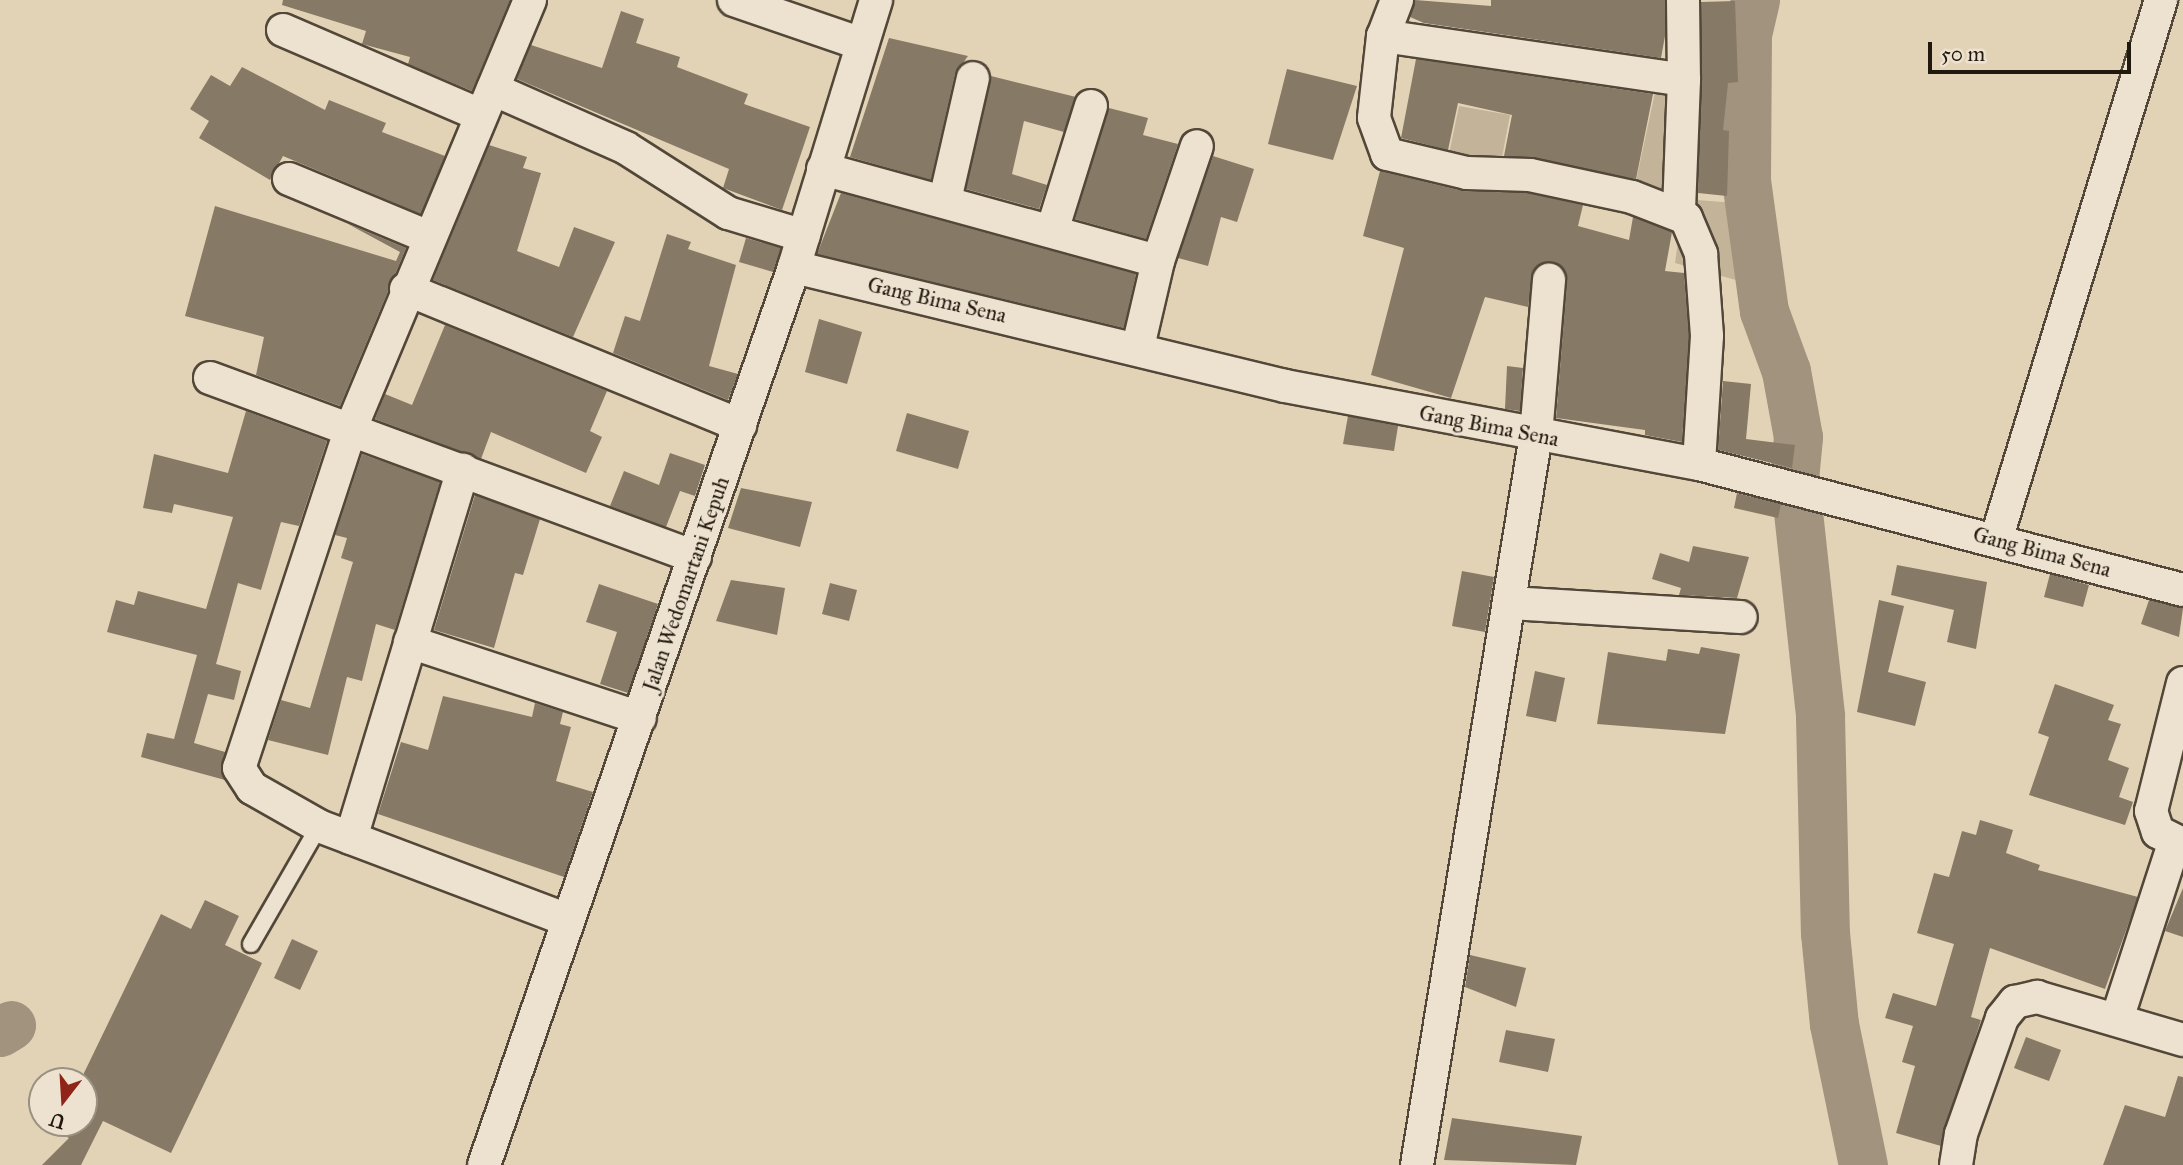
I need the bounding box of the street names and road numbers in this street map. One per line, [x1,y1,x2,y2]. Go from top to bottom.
street label: Gang Bima Sena [865,272,1009,328]
street label: Gang Bima Sena [1417,400,1561,452]
street label: Jalan Wedomartani Kepuh [637,473,735,695]
street label: Gang Bima Sena [1970,522,2114,582]

